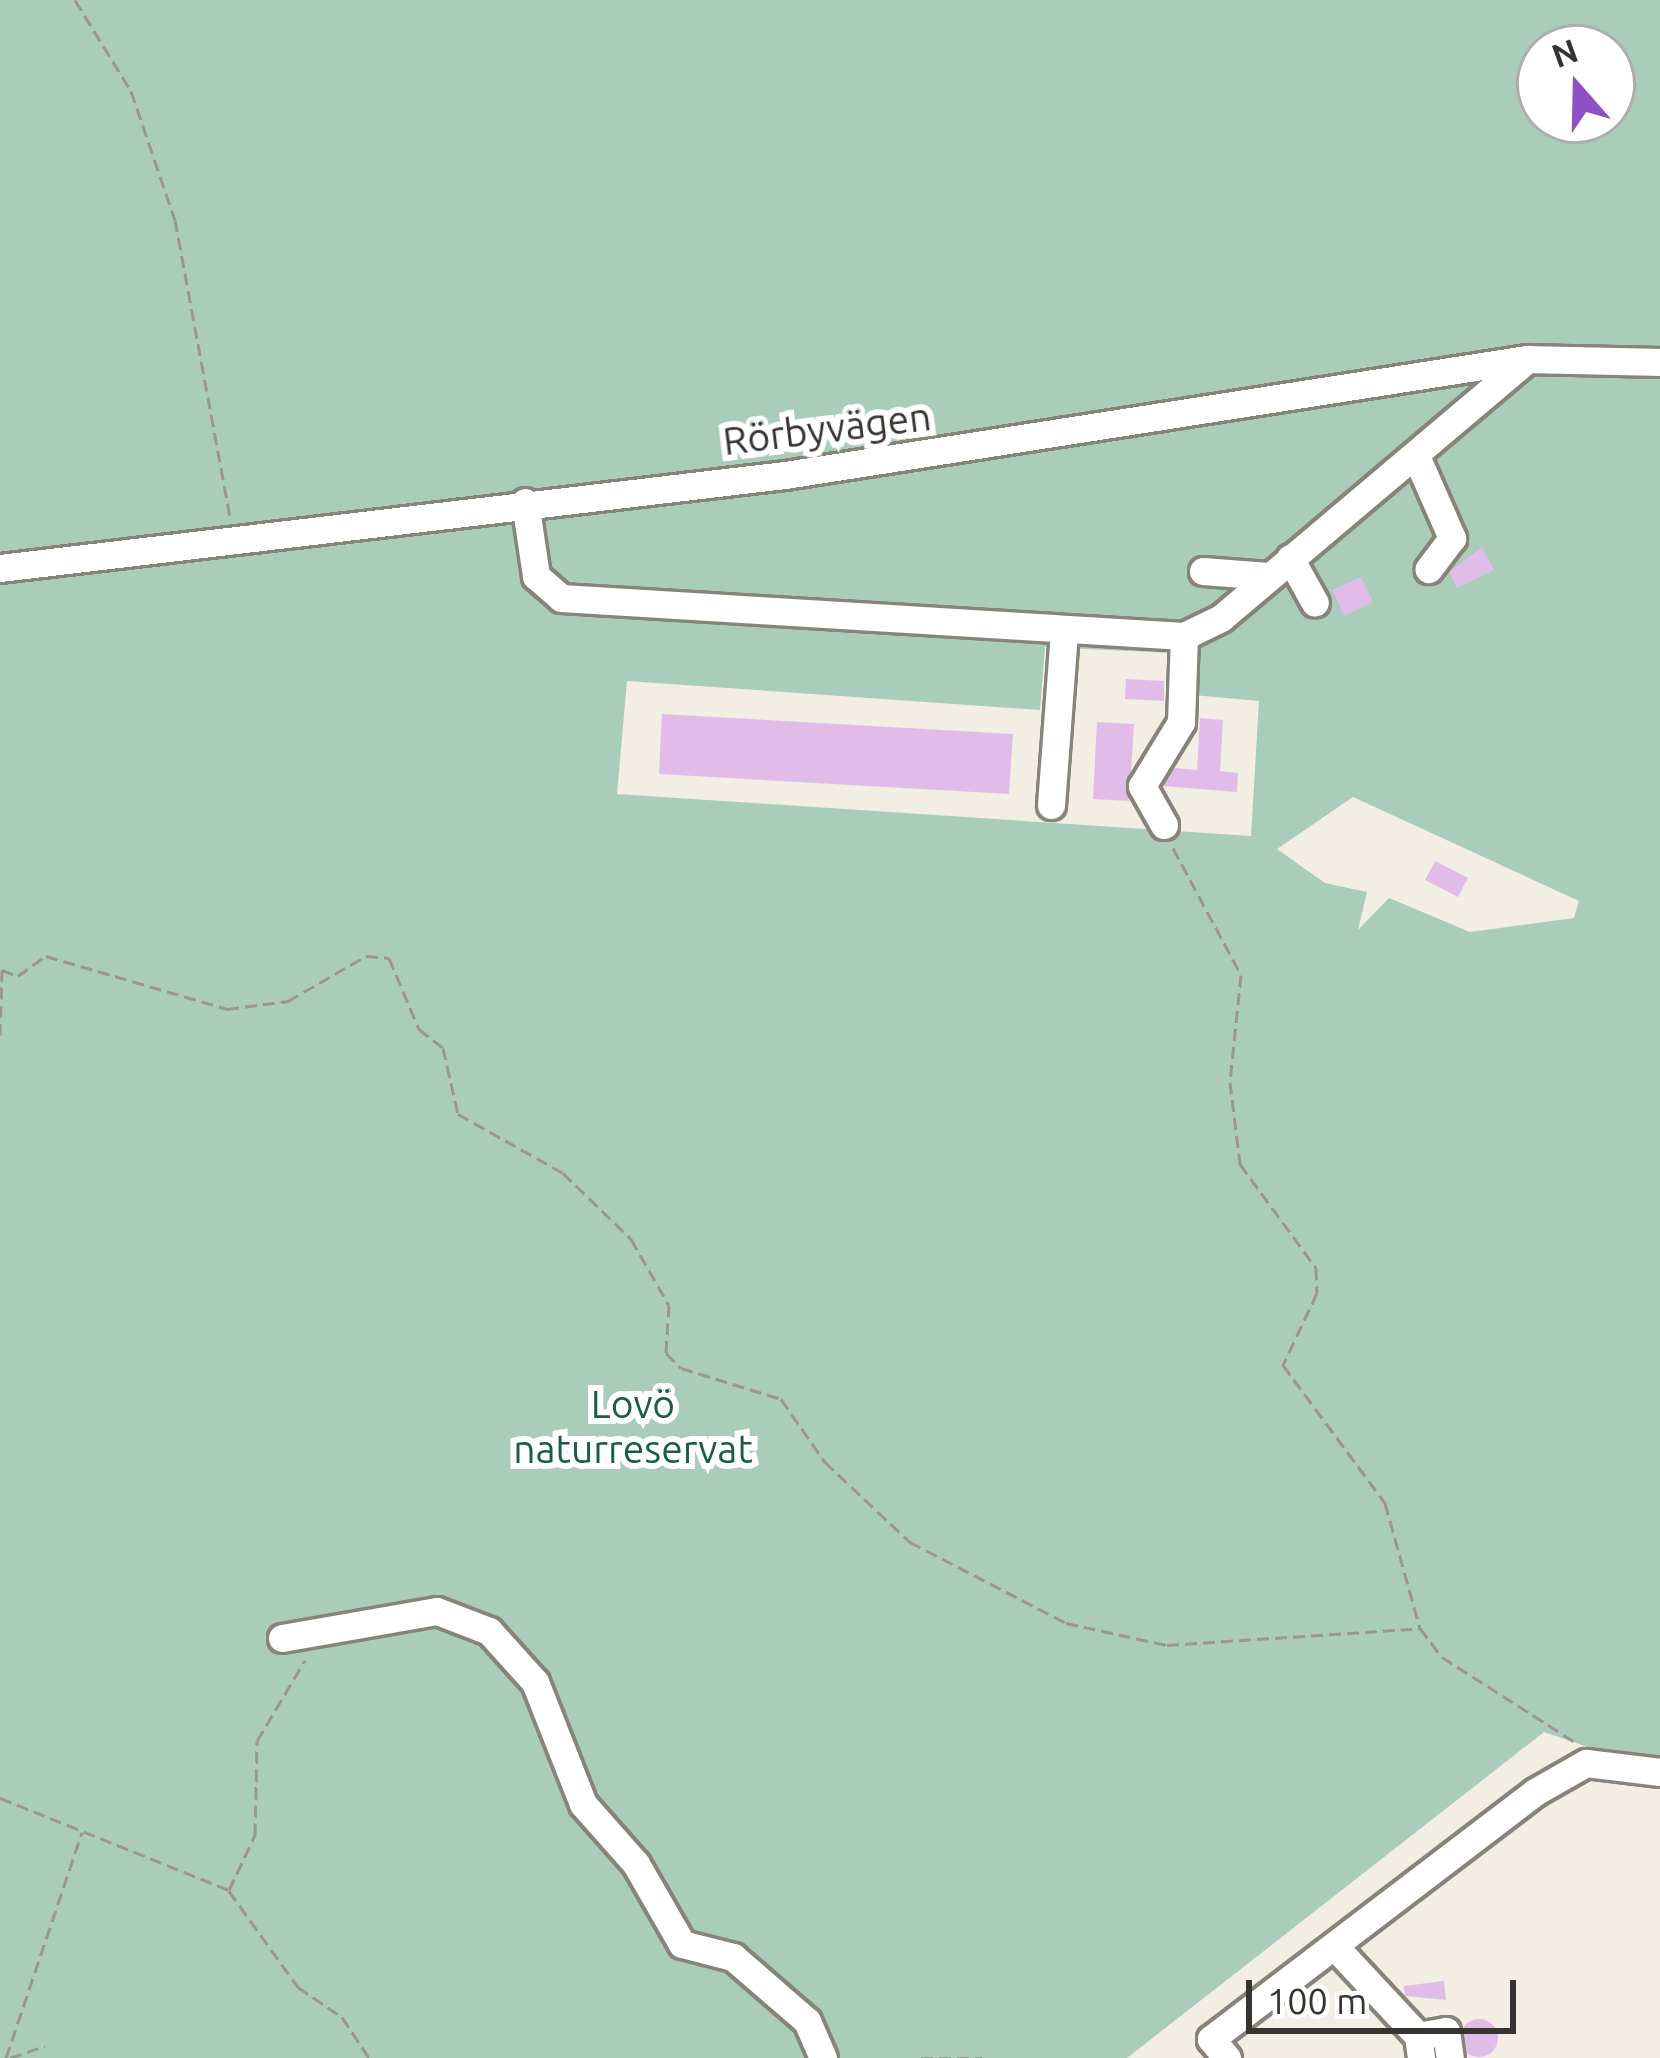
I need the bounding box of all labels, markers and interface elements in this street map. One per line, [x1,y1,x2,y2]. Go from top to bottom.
north arrow [1516,24,1636,144]
text: N [1547,31,1582,74]
street label: Rörbyvägen [720,393,934,465]
park label: Lovö naturreservat [513,1382,753,1473]
scale bar [1252,1956,1522,2030]
text: 100 m [1267,1980,1367,2021]

